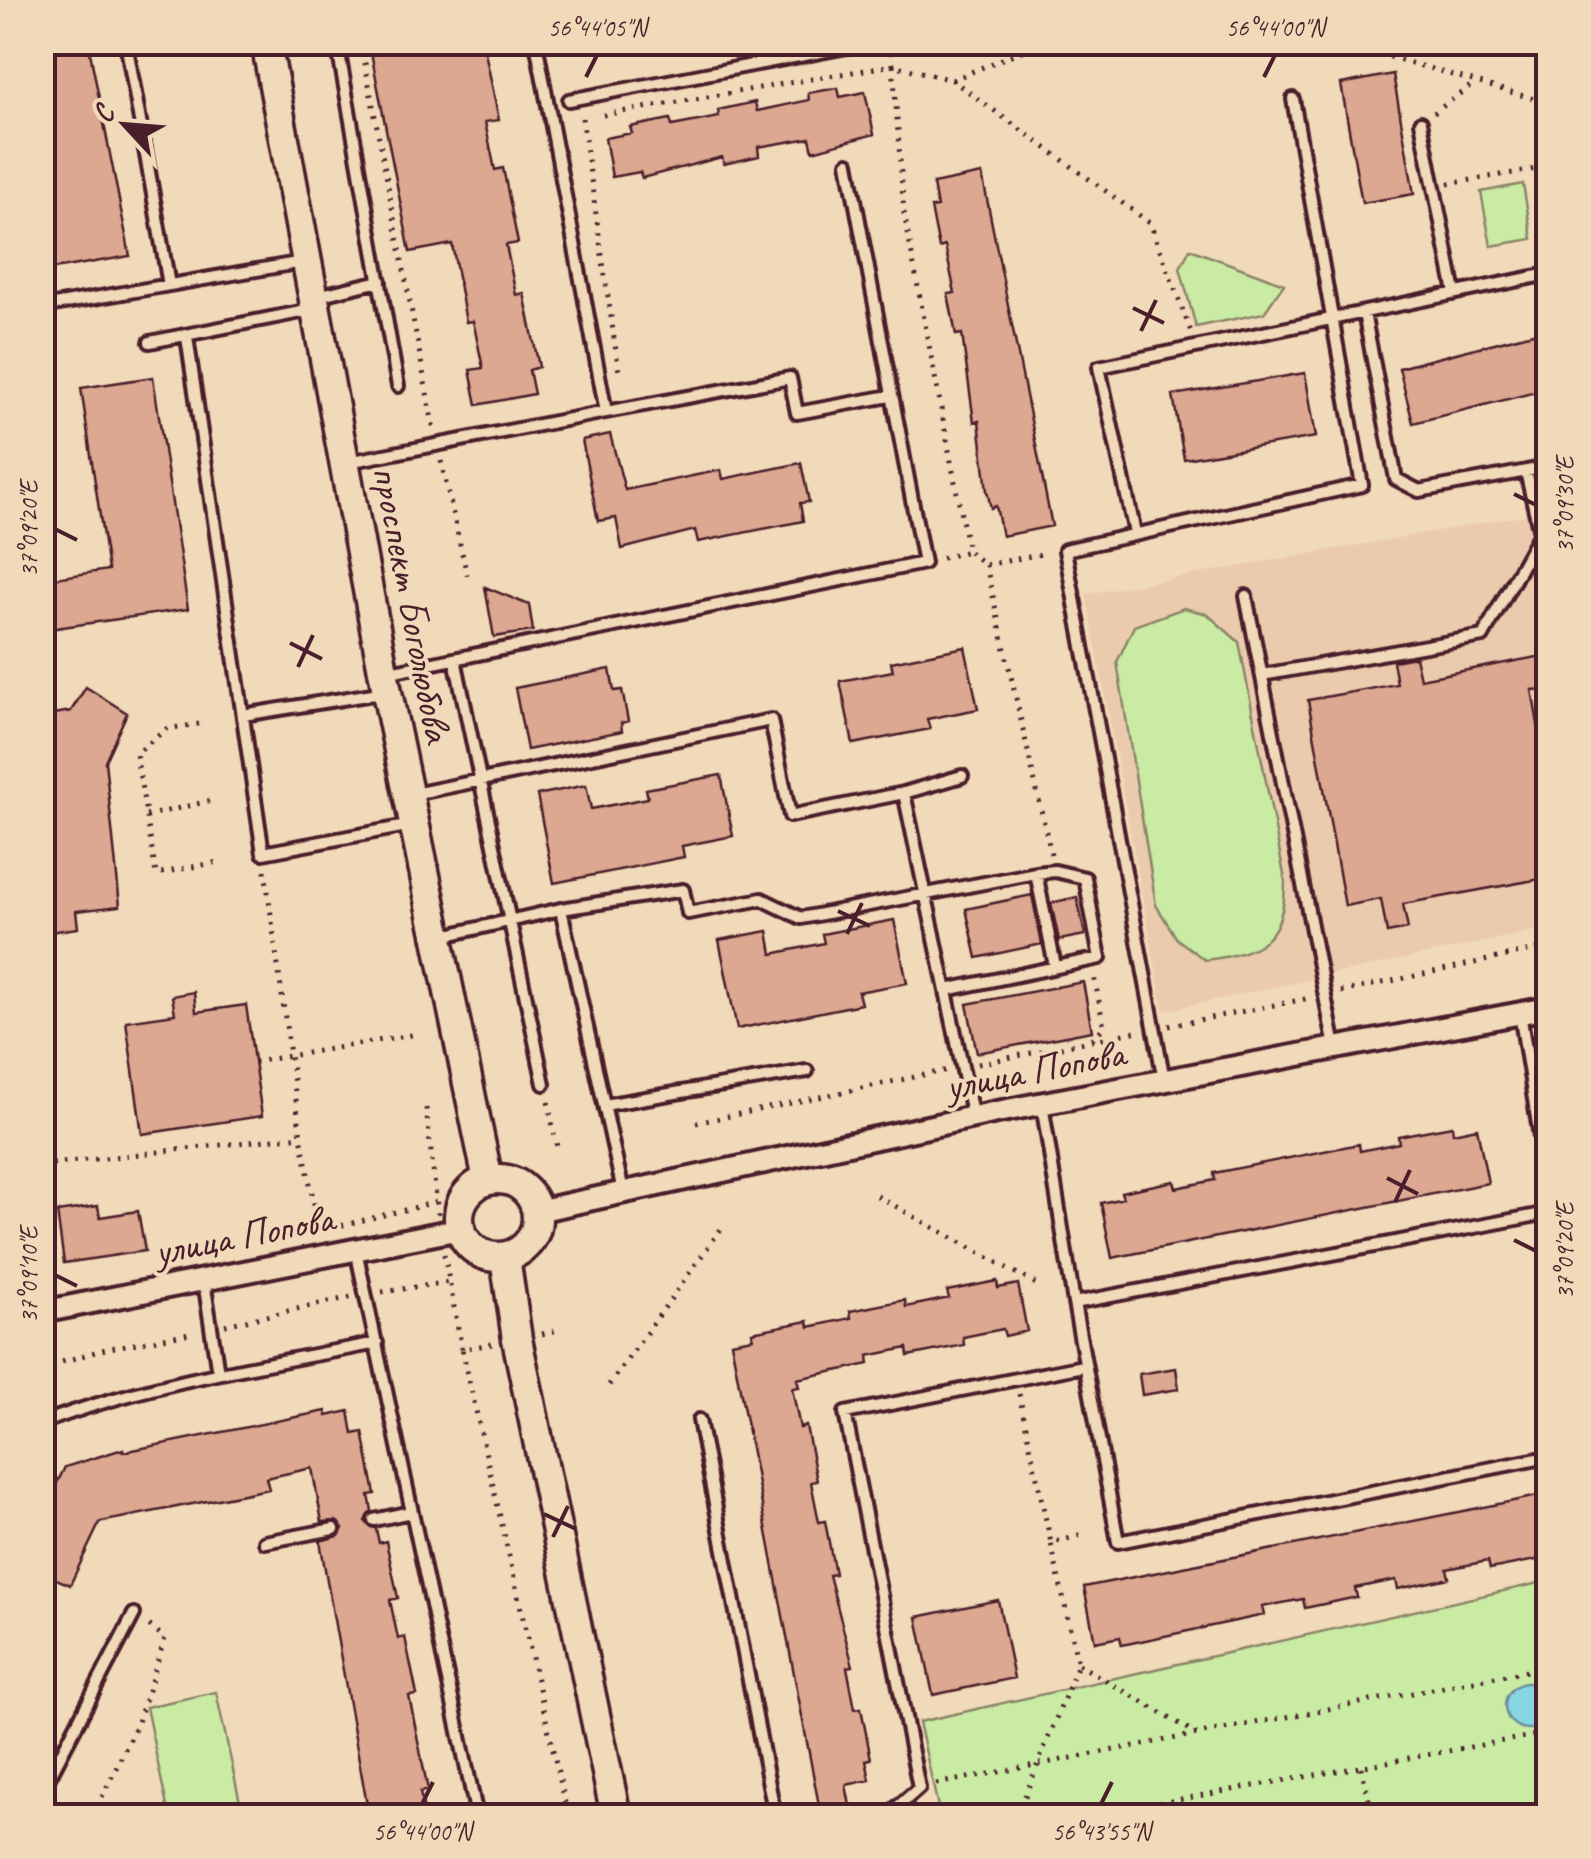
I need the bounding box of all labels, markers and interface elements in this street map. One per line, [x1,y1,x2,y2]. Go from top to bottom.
text: 56°44'05"N [548,12,650,44]
text: 56°44'00"N [1226,12,1328,44]
north arrow [75,75,175,175]
text: С [84,97,123,128]
text: 37°09'30"E [1549,454,1581,553]
street label: проспект Боголюбова [361,462,464,749]
text: 37°09'20"E [13,478,45,577]
street label: улица Попова [939,1027,1132,1112]
street label: улица Попова [148,1192,341,1277]
text: 37°09'20"E [1549,1200,1581,1299]
text: 37°09'10"E [13,1224,45,1323]
text: 56°44'00"N [373,1816,475,1848]
text: 56°43'55"N [1052,1816,1154,1848]

